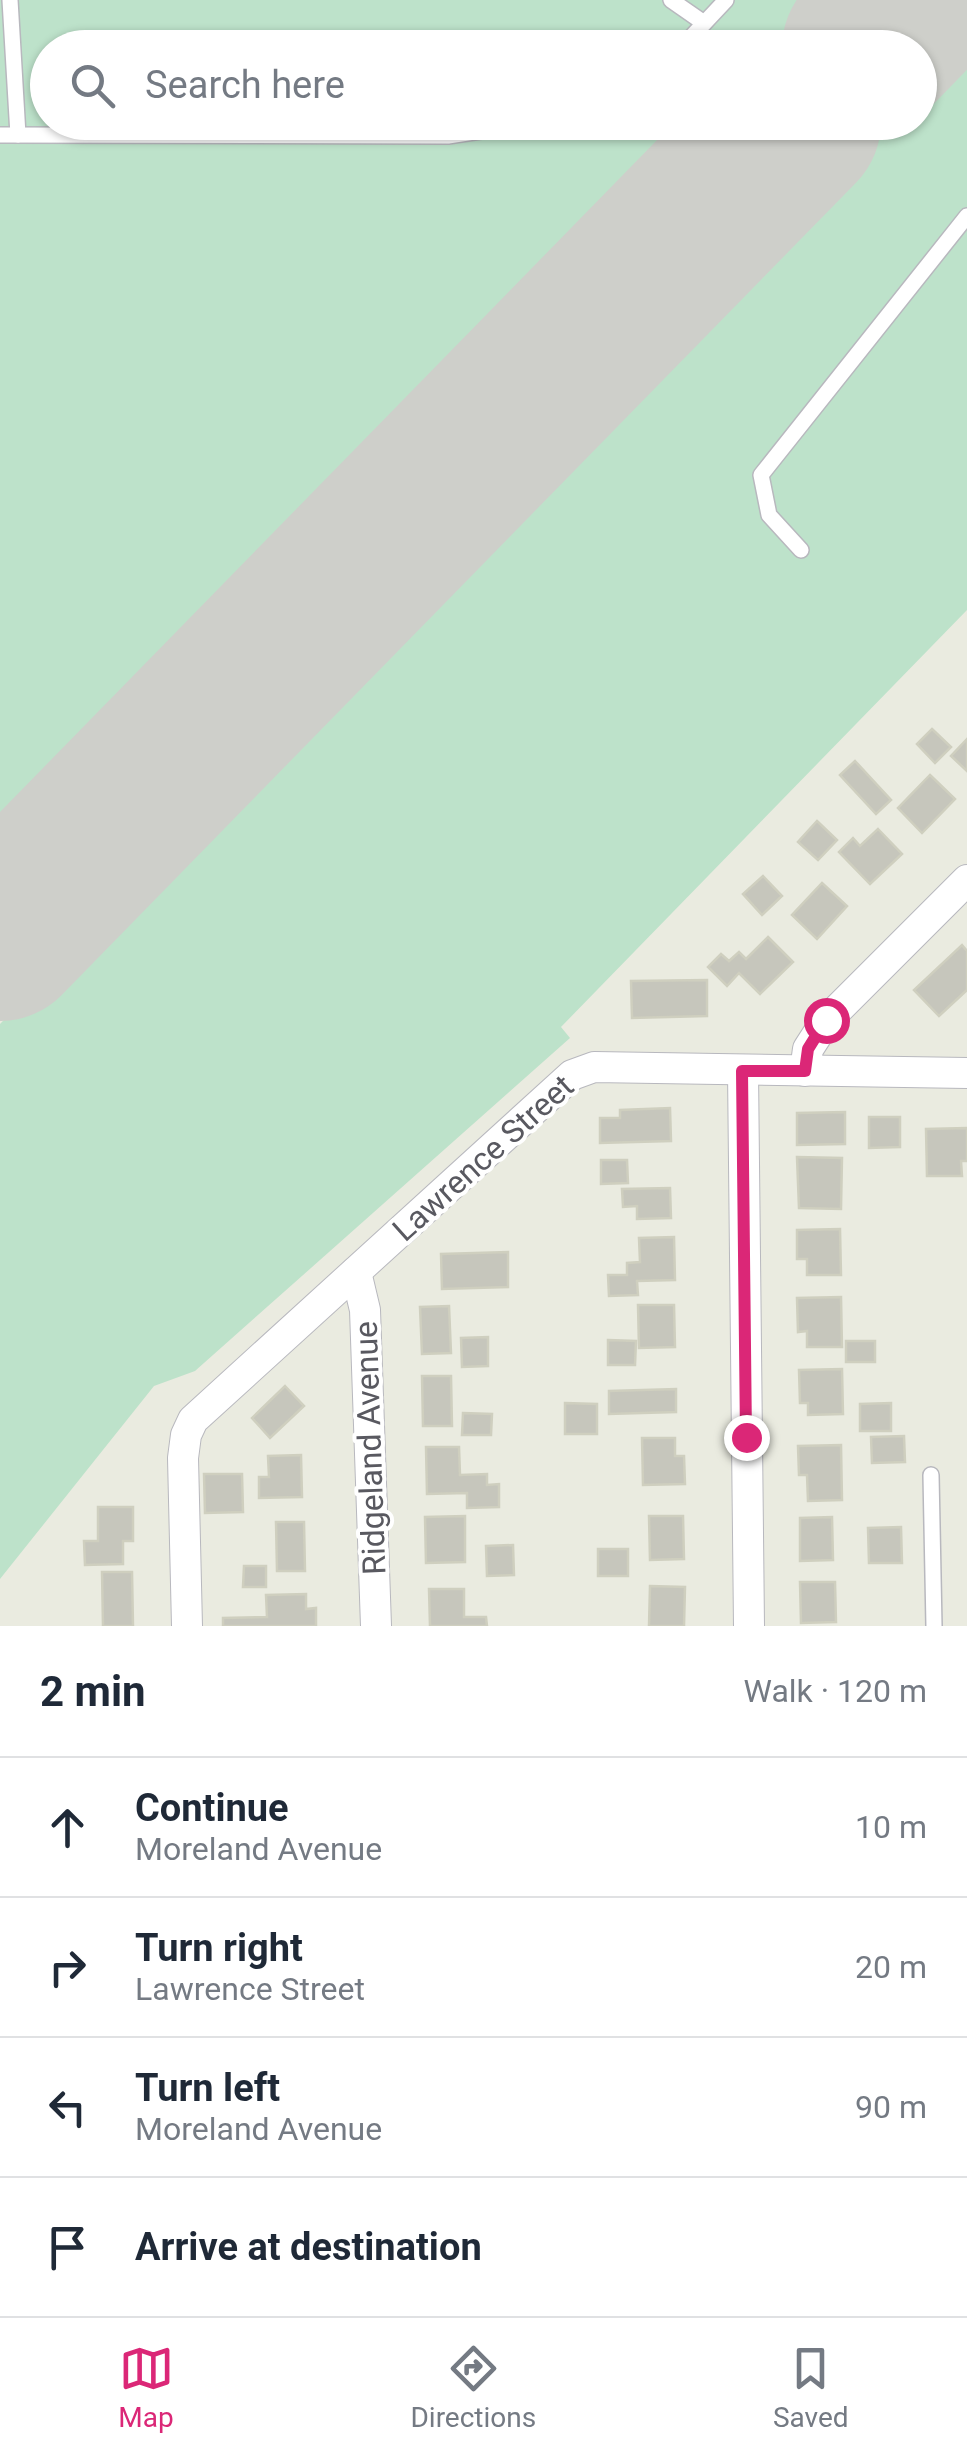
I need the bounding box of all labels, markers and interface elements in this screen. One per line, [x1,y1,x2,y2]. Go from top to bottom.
search box [30,30,937,140]
icon: search [65,58,120,113]
text: Search here [145,63,345,107]
route start [804,998,850,1044]
street label: Lawrence Street [385,1067,581,1249]
street label: Ridgeland Avenue [347,1320,393,1576]
route end [724,1415,770,1461]
text: 2 min [40,1667,146,1716]
text: Walk · 120 m [744,1672,927,1710]
text: Continue [135,1786,289,1830]
icon: ahead [40,1800,95,1855]
text: 10 m [855,1808,927,1846]
text: Moreland Avenue [135,1830,382,1868]
text: Turn right [135,1926,303,1970]
icon: right [40,1940,95,1995]
text: 20 m [855,1948,927,1986]
text: Lawrence Street [135,1970,365,2008]
text: Turn left [135,2066,280,2110]
icon: left [40,2080,95,2135]
text: 90 m [855,2088,927,2126]
text: Moreland Avenue [135,2110,382,2148]
icon: arrive [40,2220,95,2275]
text: Arrive at destination [135,2225,482,2269]
tab: Map [118,2341,174,2434]
tab: Directions [410,2341,536,2434]
tab: Saved [773,2341,849,2434]

